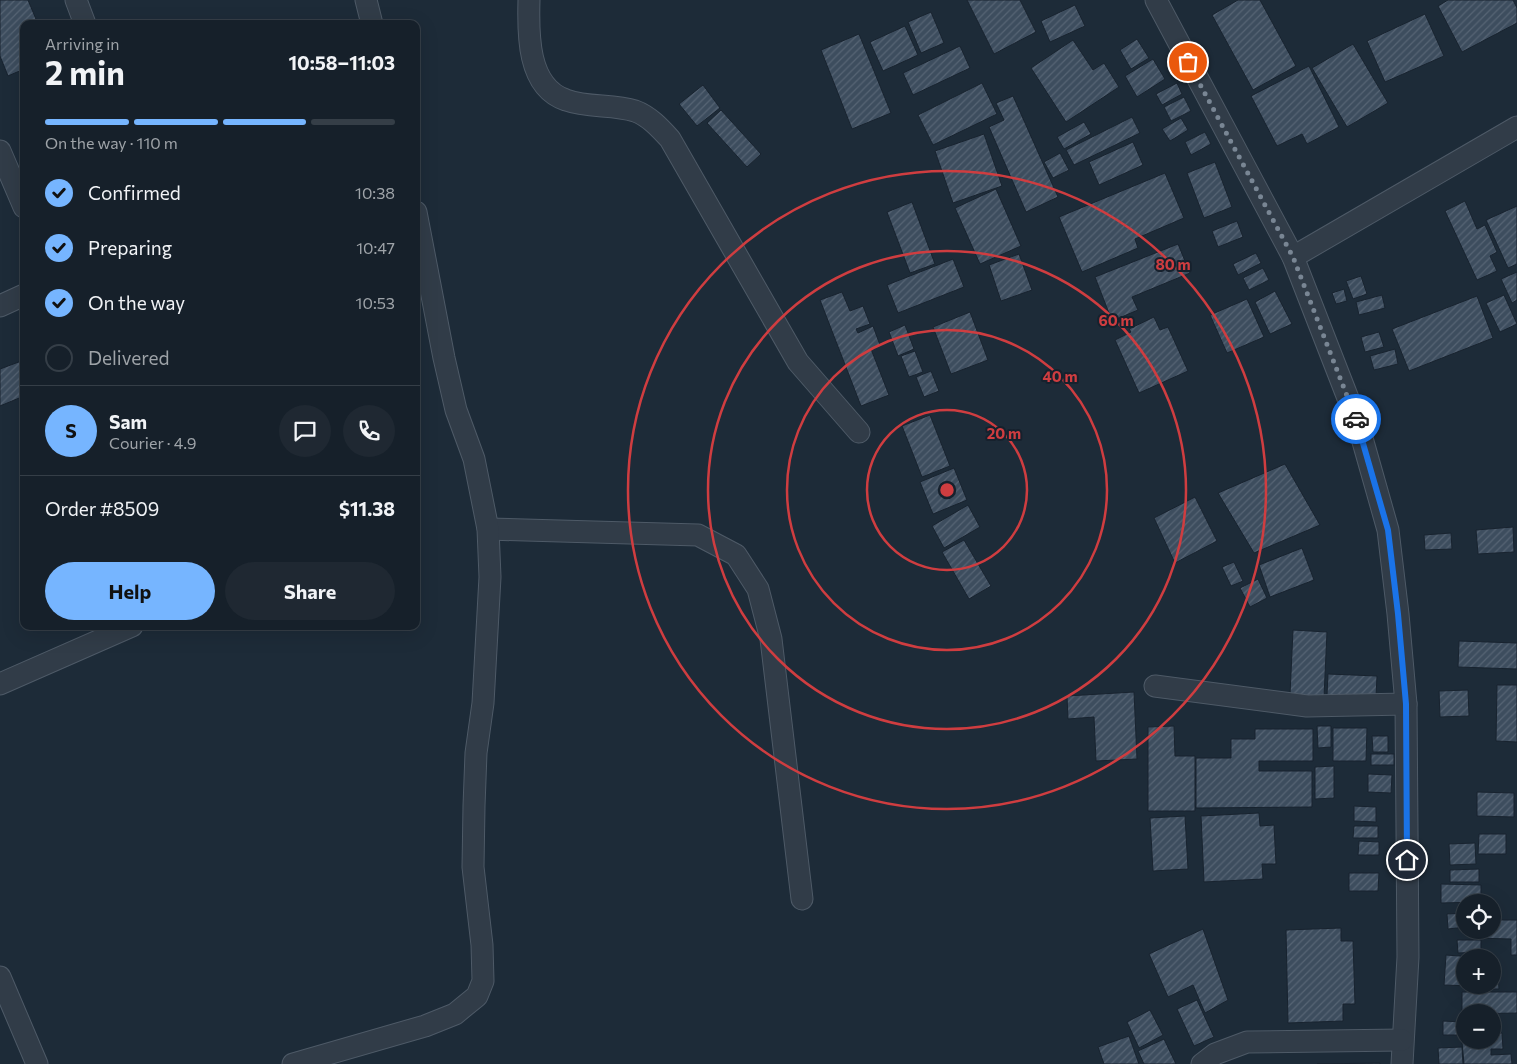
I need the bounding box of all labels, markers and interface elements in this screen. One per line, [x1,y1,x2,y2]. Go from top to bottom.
text: Arriving in [45,34,119,53]
pin [1167,41,1209,83]
icon: bag [1174,48,1202,76]
text: 10:58–11:03 [288,51,395,74]
text: 2 min [45,52,125,92]
text: On the way · 110 m [45,133,178,152]
icon: check [45,179,73,207]
text: Confirmed [88,181,181,204]
text: 10:38 [355,183,395,202]
icon: check [45,234,73,262]
text: Preparing [88,236,172,259]
text: 10:47 [356,238,395,257]
text: 80 m [1155,255,1191,273]
icon: check [45,289,73,317]
text: On the way [88,291,185,314]
text: 10:53 [356,293,395,312]
text: 60 m [1098,311,1134,329]
text: Delivered [88,346,169,369]
text: 40 m [1042,367,1078,385]
courier [1331,394,1381,444]
button: chat [279,405,331,457]
button: phone [343,405,395,457]
icon: car [1342,405,1370,433]
text: Sam [109,410,147,433]
text: S [65,419,77,442]
text: 20 m [987,424,1021,442]
text: Courier · 4.9 [109,433,196,452]
centre of rings [938,481,956,499]
text: Order #8509 [45,497,159,520]
text: $11.38 [339,497,395,520]
button: Help [45,562,215,620]
button: Share [225,562,395,620]
pin [1386,839,1428,881]
icon: home [1393,846,1421,874]
map controls [1456,894,1501,1049]
button: locate [1456,894,1501,939]
button: + [1456,949,1501,994]
button: − [1456,1004,1501,1049]

